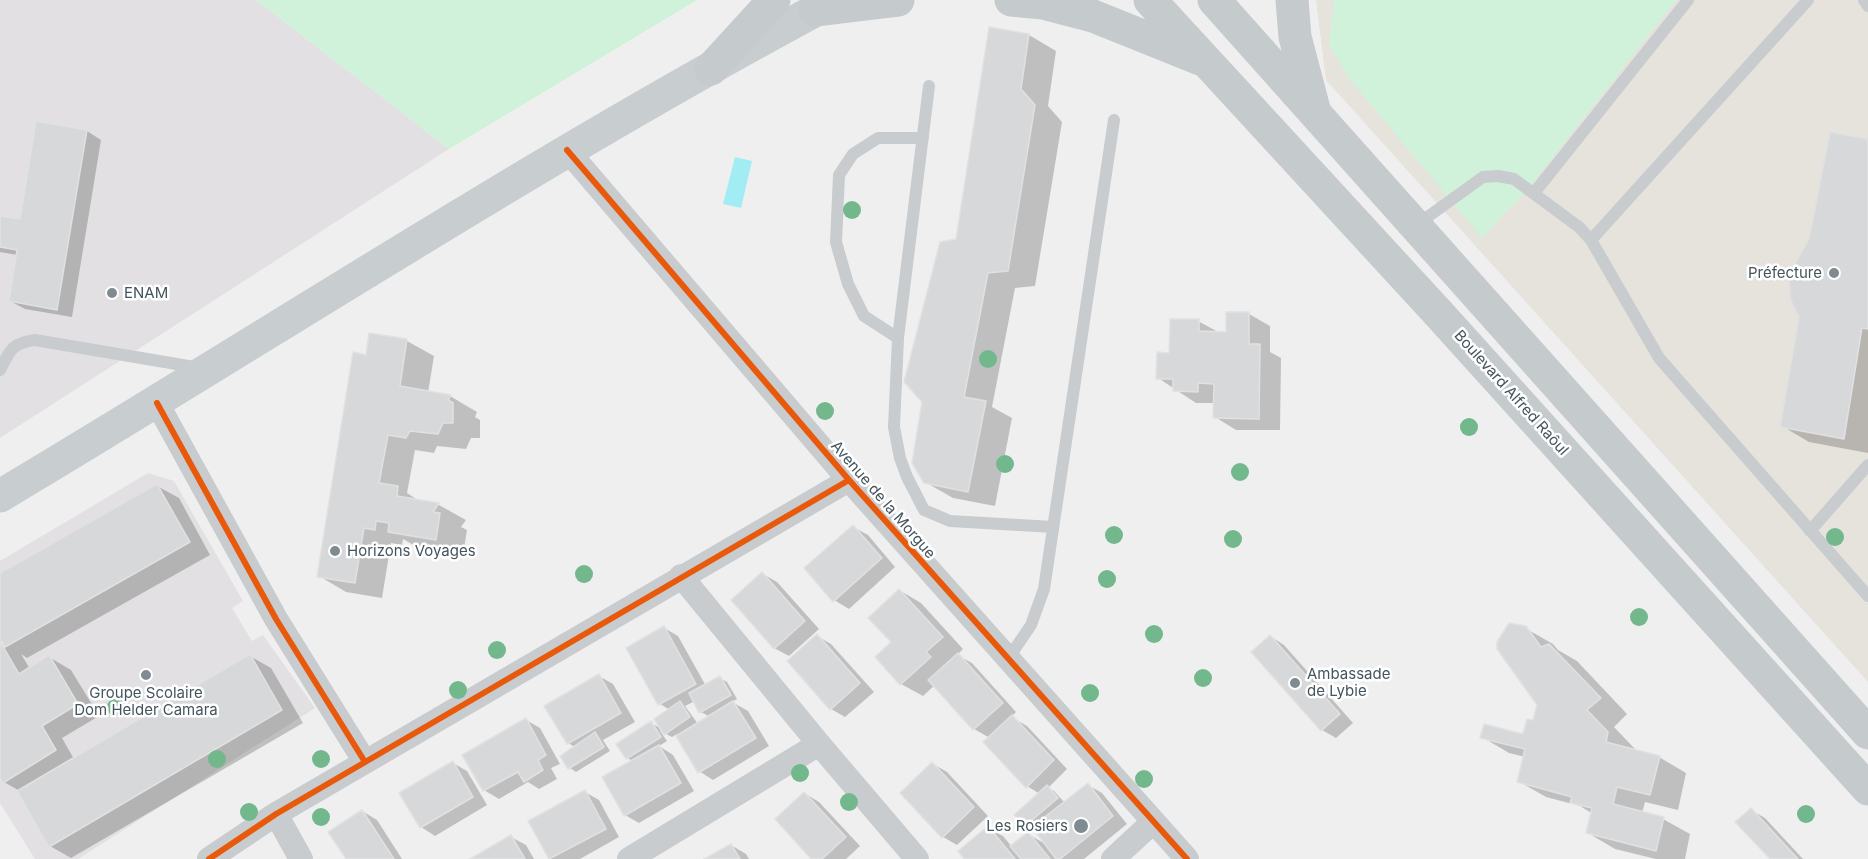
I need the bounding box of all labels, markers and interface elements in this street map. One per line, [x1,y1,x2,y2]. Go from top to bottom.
place label: Préfecture [1748,264,1822,282]
marker: Préfecture [1827,266,1841,280]
place label: ENAM [124,284,168,302]
marker: ENAM [105,286,119,300]
street label: Boulevard Alfred Raôul [1450,327,1572,459]
street label: Avenue de la Morgue [827,437,939,563]
place label: Horizons Voyages [347,542,476,560]
marker: Horizons Voyages [328,544,342,558]
place label: Ambassade de Lybie [1307,665,1390,700]
marker: Groupe Scolaire Dom Helder Camara [139,668,153,682]
marker: Ambassade de Lybie [1288,676,1302,690]
place label: Groupe Scolaire Dom Helder Camara [74,684,218,719]
place label: Les Rosiers [986,817,1068,835]
marker: Les Rosiers [1072,817,1090,835]

